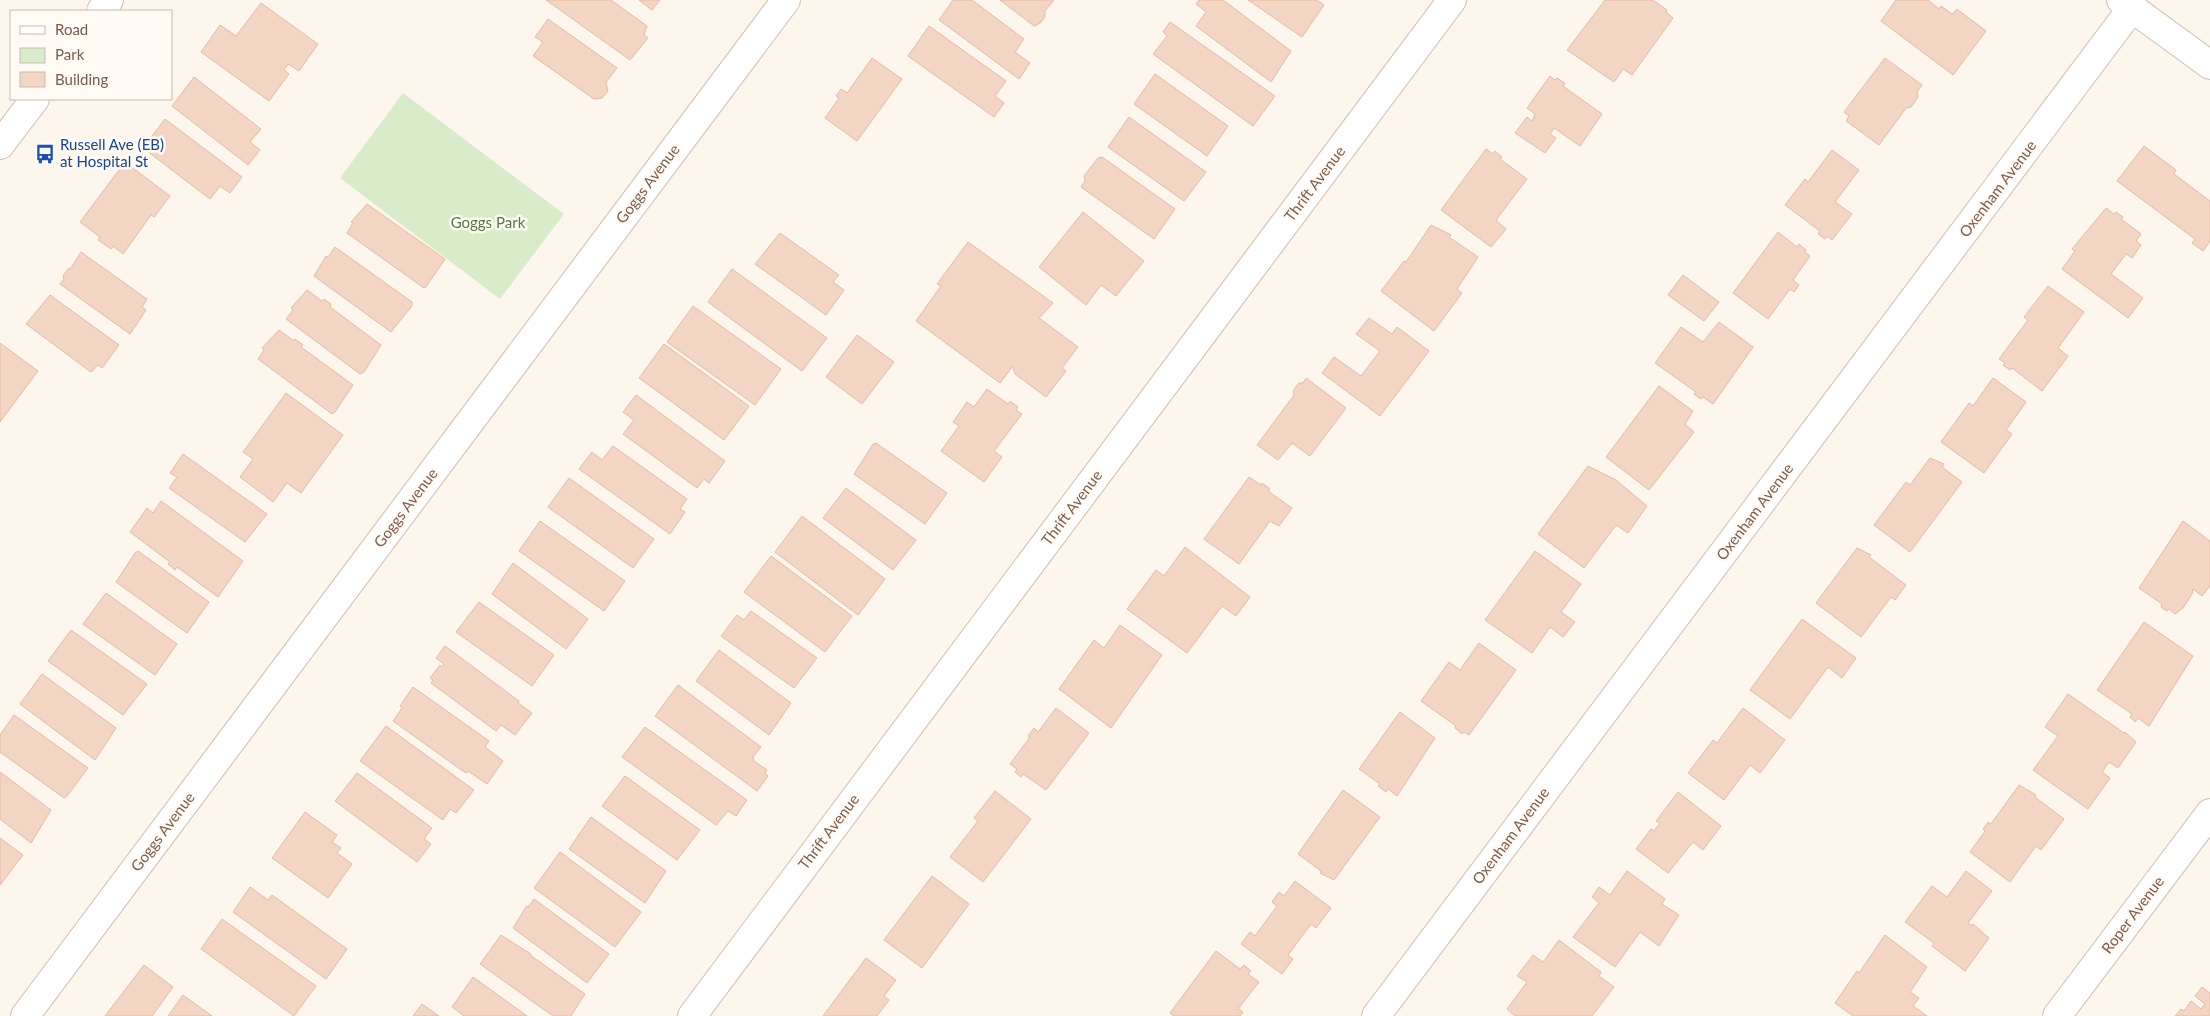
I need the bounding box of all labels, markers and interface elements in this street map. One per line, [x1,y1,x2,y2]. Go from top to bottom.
legend [10,10,172,100]
text: Road [55,20,88,38]
text: Park [55,45,85,63]
text: Building [55,70,108,88]
place label: Russell Ave (EB) at Hospital St [60,135,164,170]
street label: Oxenham Avenue [1955,136,2039,240]
street label: Goggs Avenue [612,140,683,227]
street label: Thrift Avenue [1280,142,1348,225]
bus stop icon: Russell Ave (EB) at Hospital St [34,143,56,165]
park label: Goggs Park [451,213,526,231]
street label: Oxenham Avenue [1712,459,1796,563]
street label: Goggs Avenue [370,464,441,551]
street label: Thrift Avenue [1037,466,1105,549]
street label: Oxenham Avenue [1468,783,1552,887]
street label: Goggs Avenue [127,788,198,875]
street label: Thrift Avenue [794,790,862,873]
street label: Roper Avenue [2097,872,2167,957]

